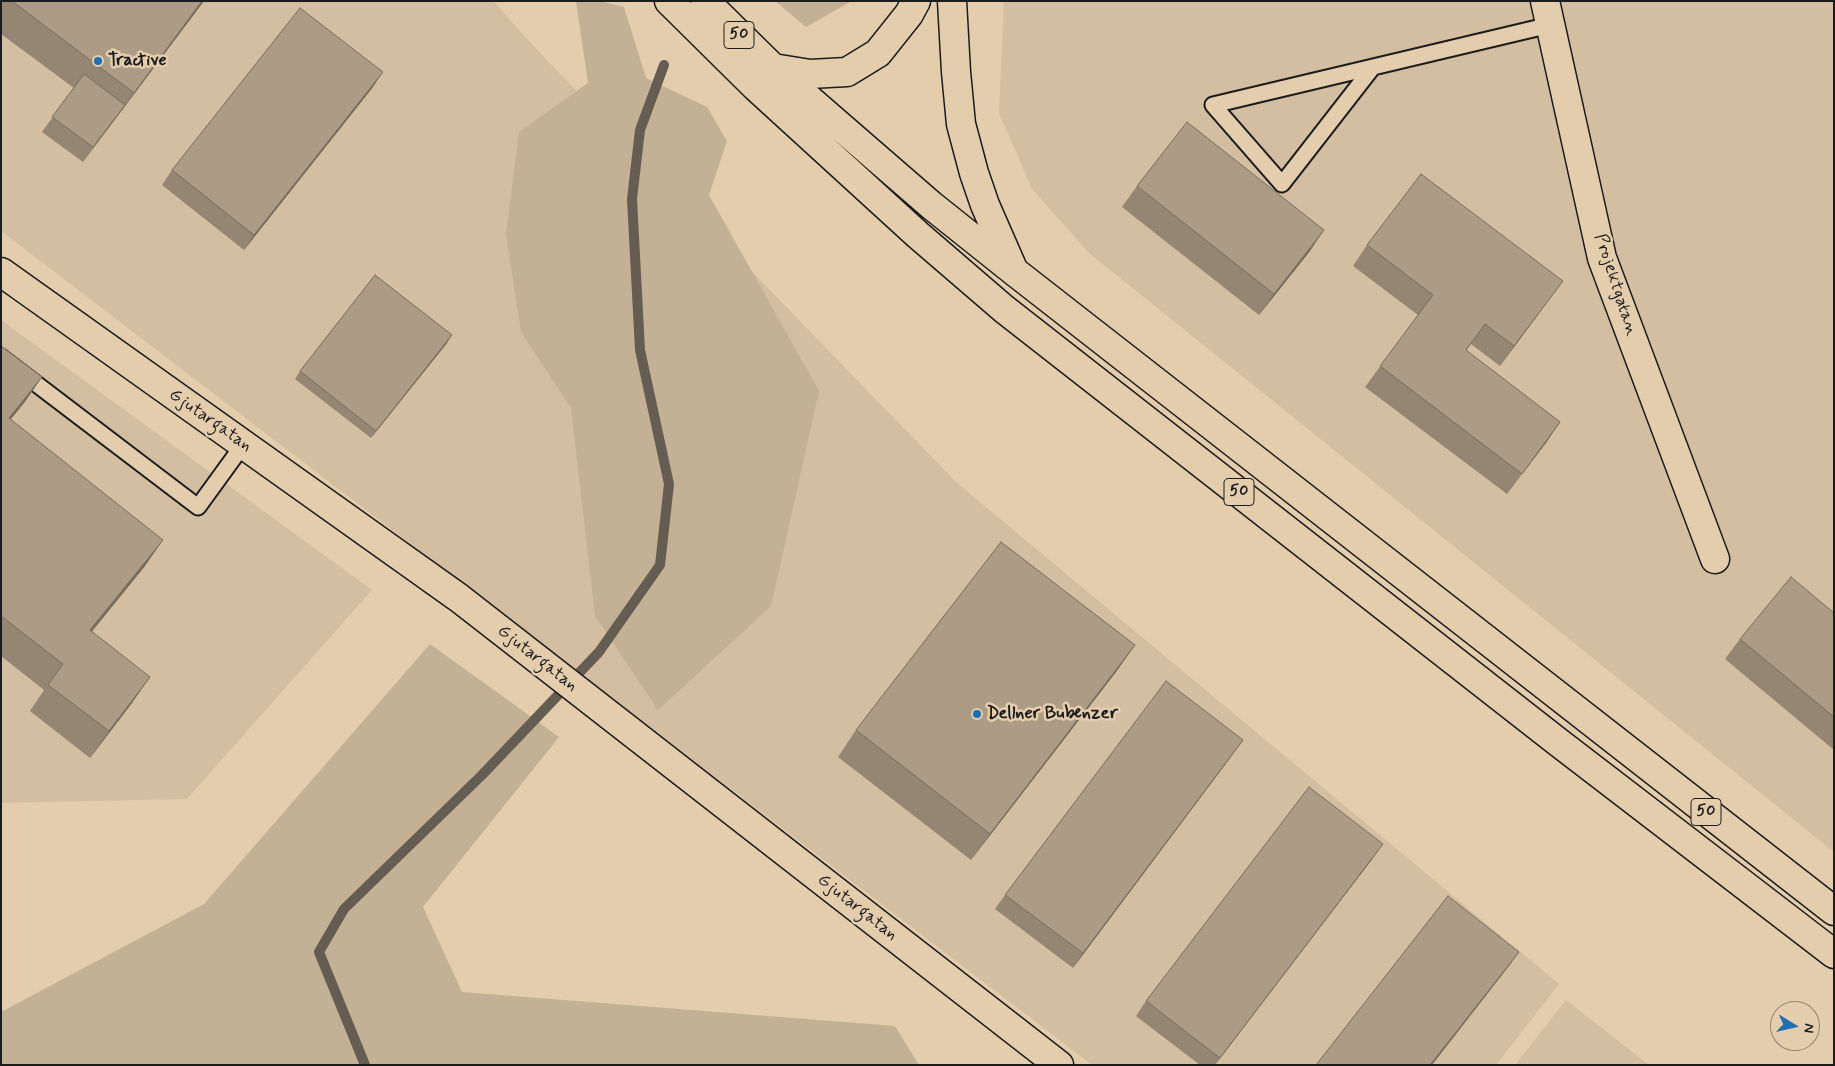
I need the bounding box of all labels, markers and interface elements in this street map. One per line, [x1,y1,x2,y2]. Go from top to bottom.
road number: 50 [724,22,754,48]
place label: Tractive [108,50,167,72]
marker: Tractive [92,55,104,67]
street label: Projektgatan [1588,231,1642,339]
street label: Gjutargatan [164,384,256,458]
road number: 50 [1224,478,1254,506]
street label: Gjutargatan [492,621,582,697]
place label: Dellner Bubenzer [987,703,1118,725]
marker: Dellner Bubenzer [971,708,983,720]
road number: 50 [1691,799,1721,826]
street label: Gjutargatan [812,870,902,946]
north arrow [1770,1001,1820,1051]
text: N [1799,1022,1818,1034]

